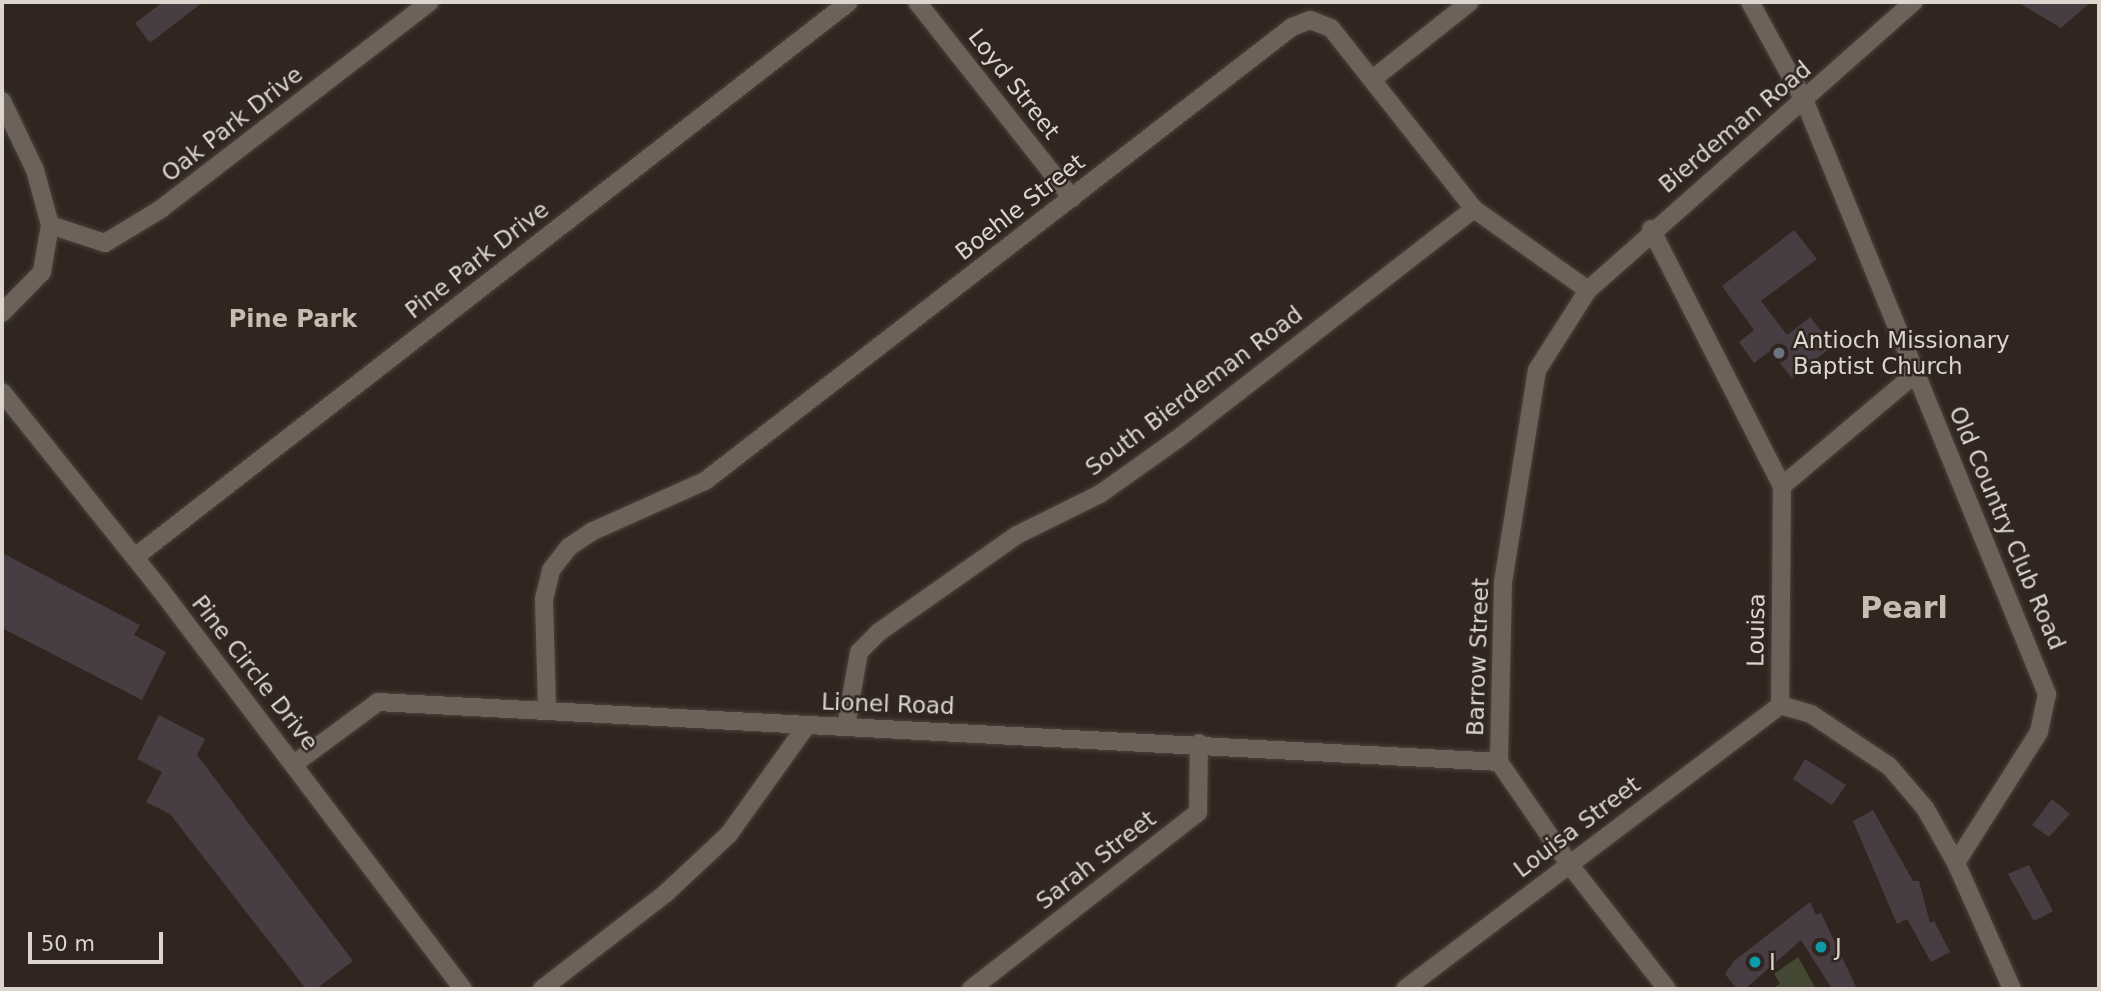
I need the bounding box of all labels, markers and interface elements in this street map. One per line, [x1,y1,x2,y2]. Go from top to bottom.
street label: Loyd Street [963,24,1065,144]
street label: Bierdeman Road [1653,55,1817,199]
street label: Oak Park Drive [156,60,308,188]
street label: Boehle Street [950,148,1090,266]
street label: Pine Park Drive [400,196,554,324]
street label: South Bierdeman Road [1080,300,1308,482]
district label: Pine Park [229,306,357,334]
place label: Antioch Missionary Baptist Church [1793,326,2010,380]
marker: Antioch Missionary Baptist Church [1771,345,1787,361]
street label: Old Country Club Road [1943,402,2071,654]
street label: Barrow Street [1461,578,1495,736]
street label: Pine Circle Drive [186,590,324,756]
district label: Pearl [1860,590,1948,626]
street label: Louisa [1742,593,1770,667]
street label: Lionel Road [821,688,955,720]
street label: Louisa Street [1509,771,1645,883]
street label: Sarah Street [1031,805,1161,915]
scale bar [32,918,166,962]
text: 50 m [41,932,95,956]
place label: J [1835,933,1842,961]
marker: J [1813,939,1829,955]
place label: I [1769,948,1776,976]
marker: I [1747,954,1763,970]

